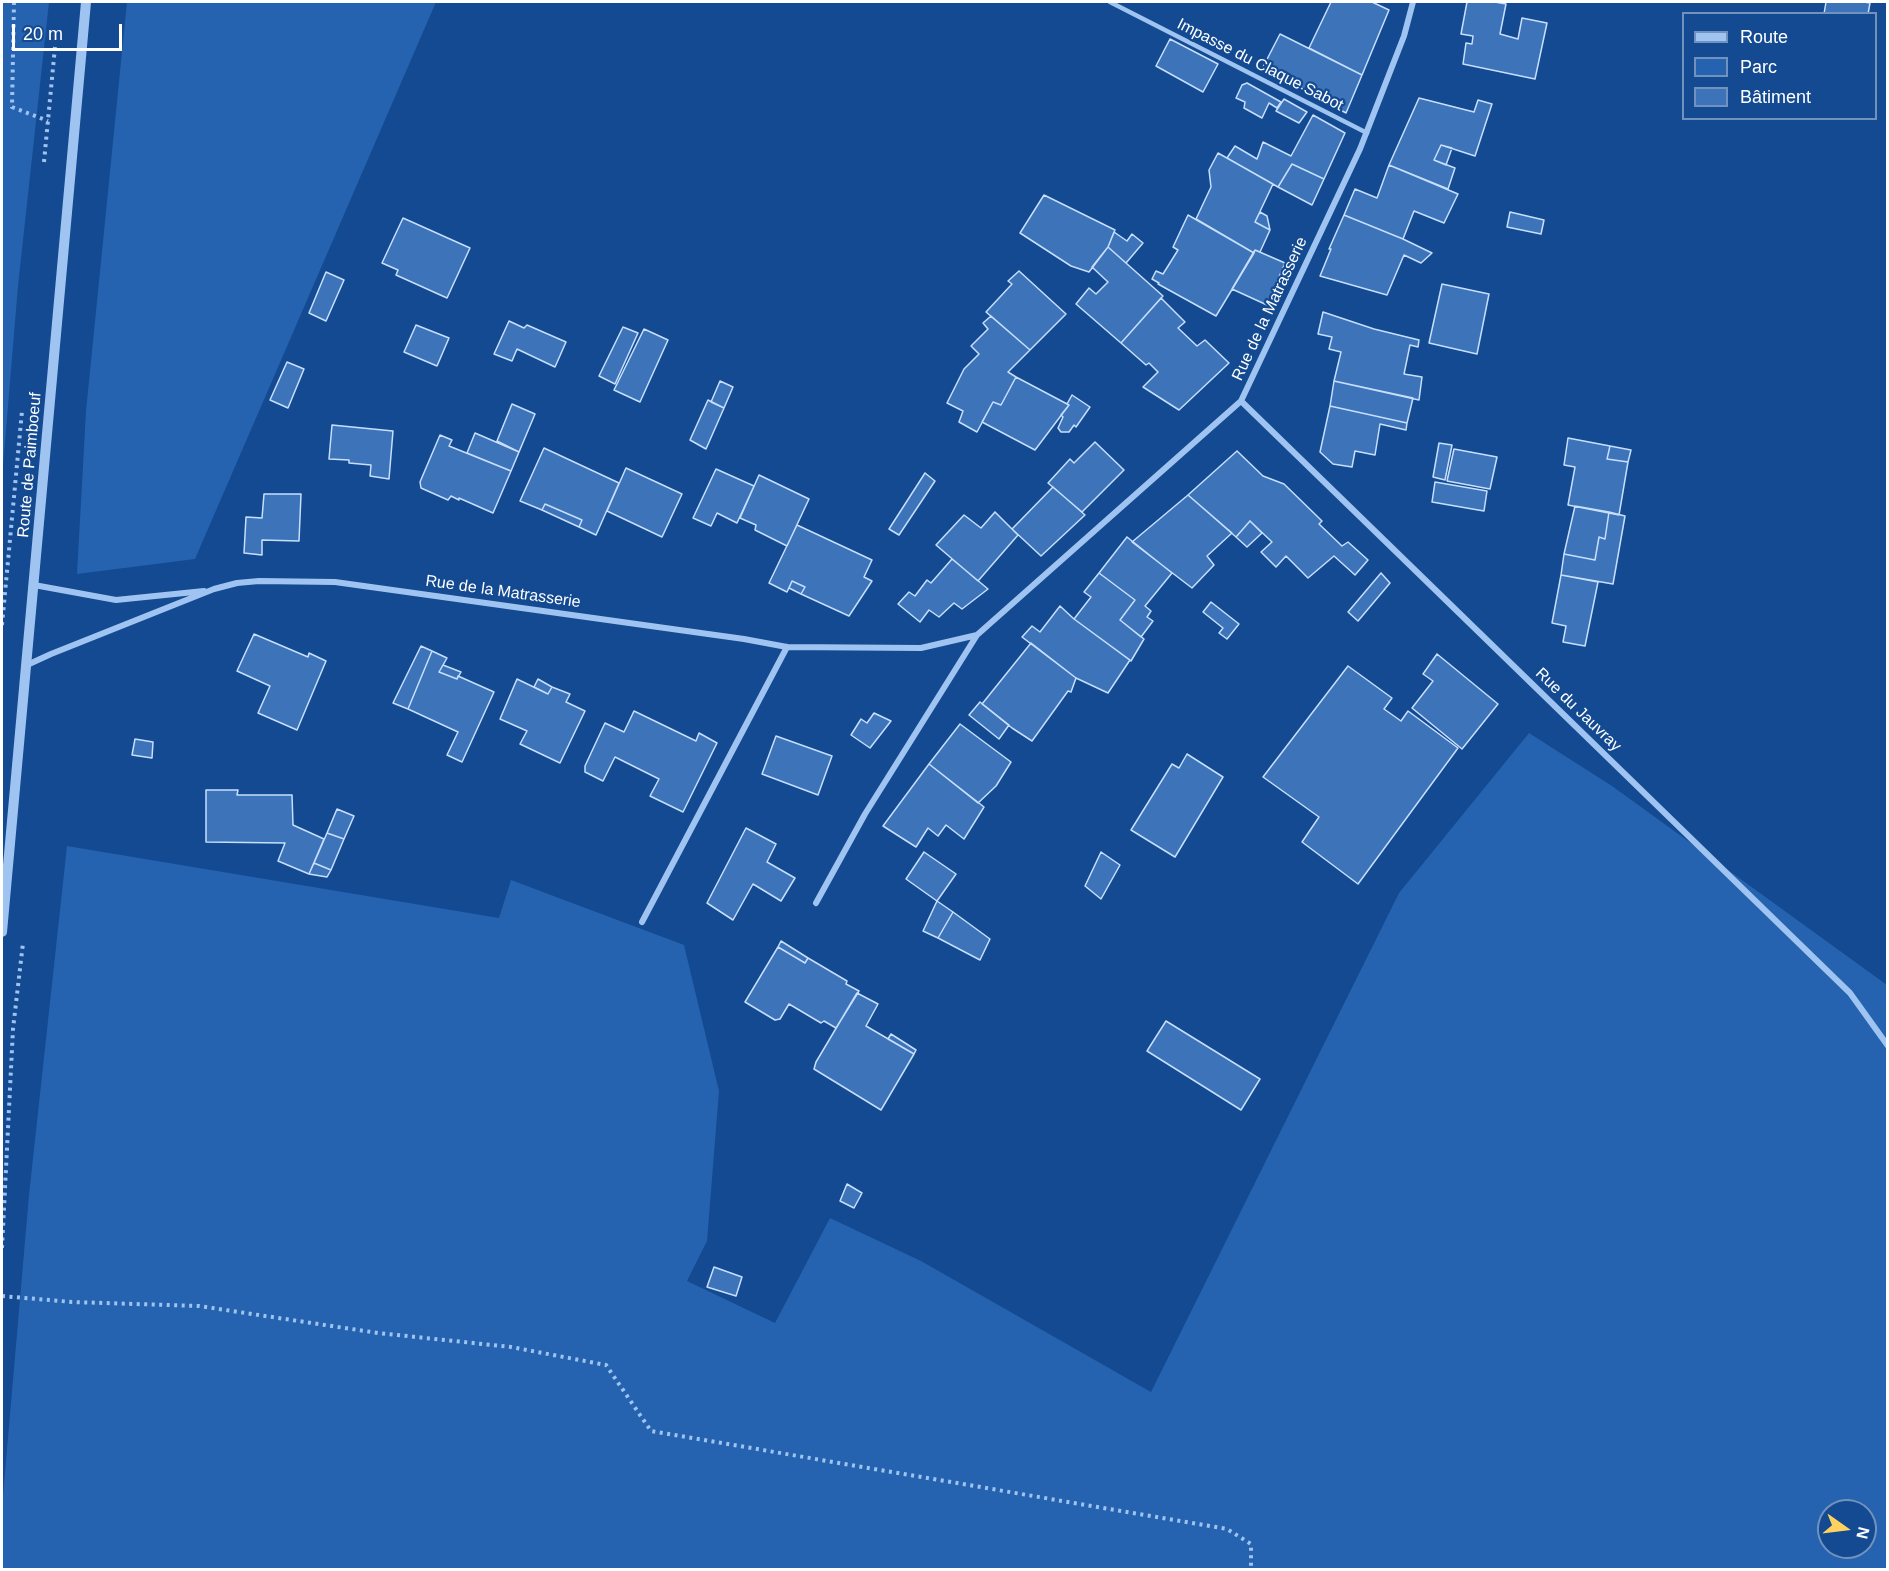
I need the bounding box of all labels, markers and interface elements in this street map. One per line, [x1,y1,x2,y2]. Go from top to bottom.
scale bar [15,12,124,50]
legend [1682,12,1877,120]
street label: Impasse du Claque Sabot [1174,15,1346,115]
text: 20 m [23,24,63,44]
text: Route [1740,27,1788,47]
text: Parc [1740,57,1777,77]
text: Bâtiment [1740,87,1811,107]
street label: Rue de la Matrasserie [1228,234,1312,384]
street label: Route de Paimboeuf [14,392,46,538]
street label: Rue de la Matrasserie [424,572,582,612]
street label: Rue du Jauvray [1531,664,1625,756]
north arrow [1817,1499,1877,1559]
text: N [1853,1525,1873,1541]

